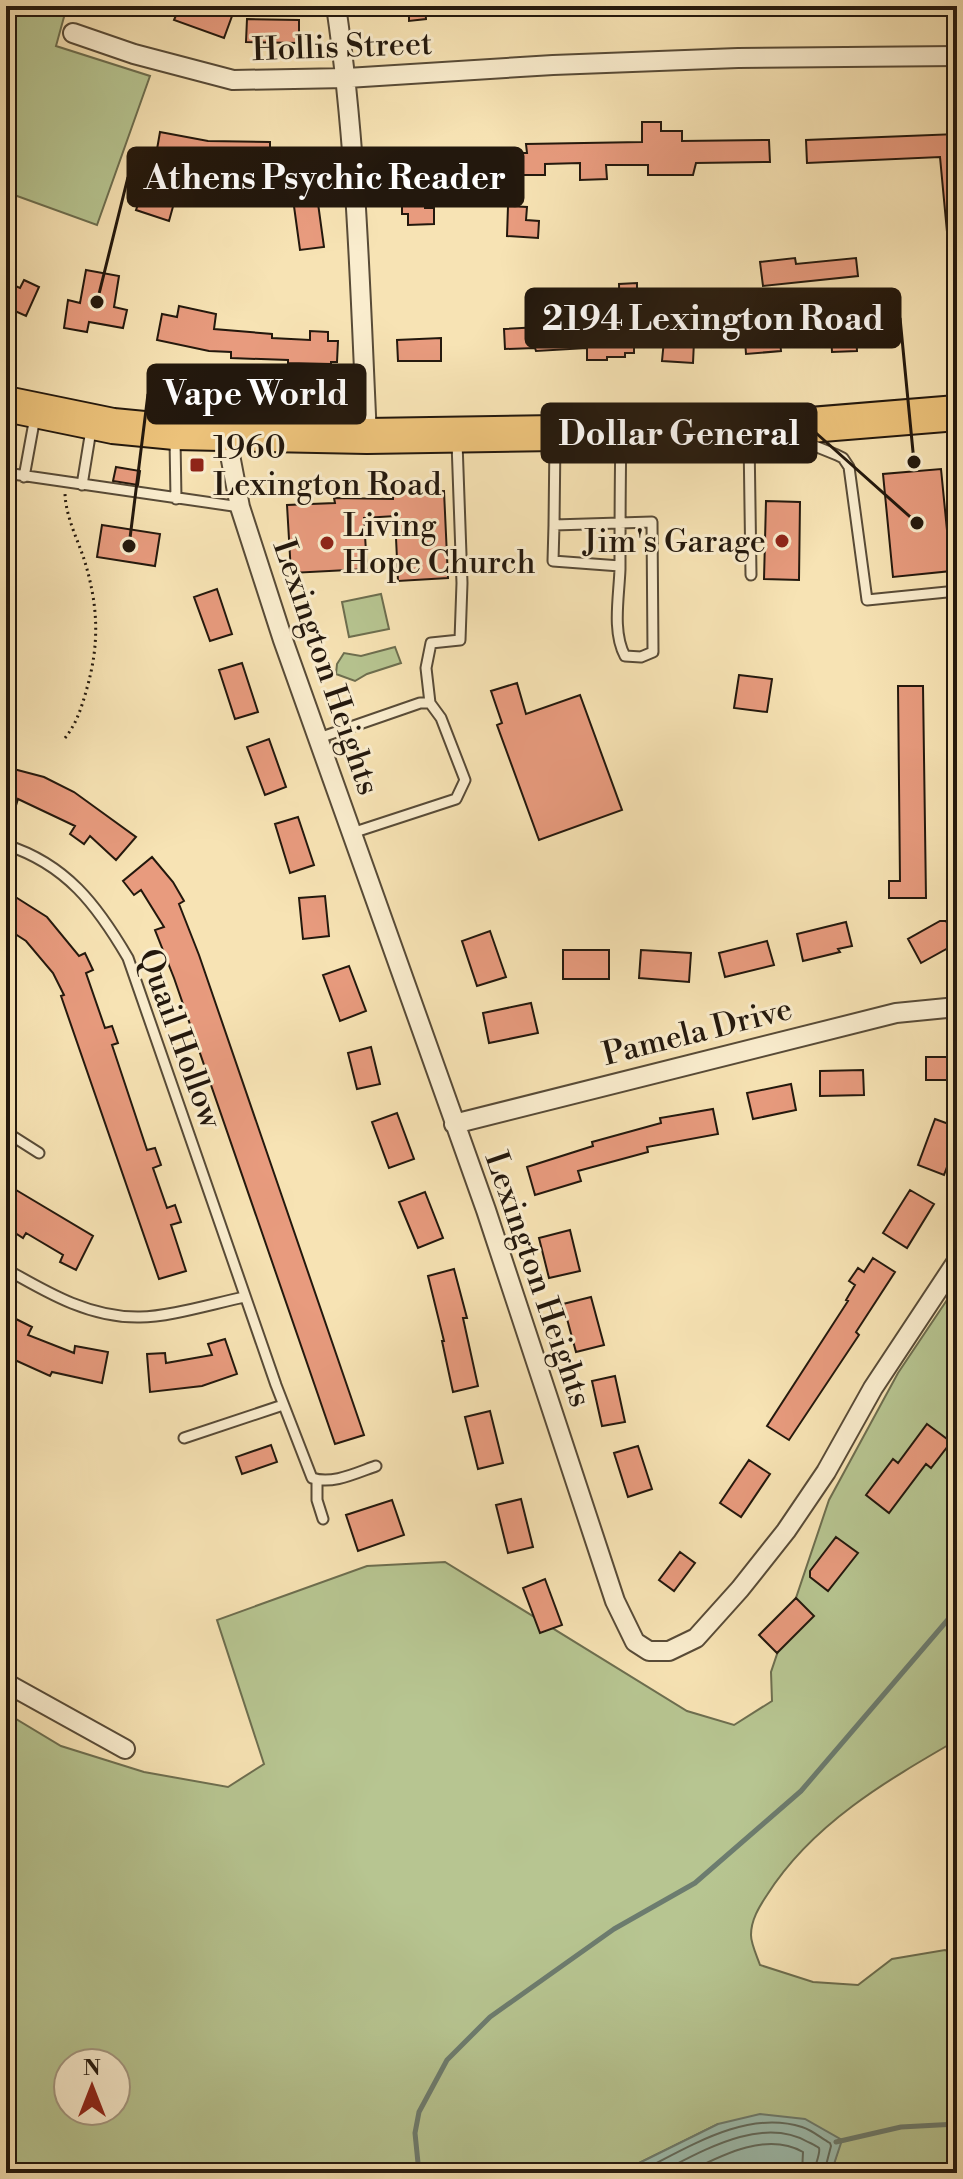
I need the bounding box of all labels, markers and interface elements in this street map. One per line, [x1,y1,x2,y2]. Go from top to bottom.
street label: Hollis Street [251,24,433,70]
callout: Athens Psychic Reader [128,148,523,206]
text: Athens Psychic Reader [143,158,506,200]
callout: 2194 Lexington Road [526,289,900,347]
text: 2194 Lexington Road [542,299,884,341]
callout: Vape World [148,365,365,423]
text: Vape World [163,374,348,416]
callout: Dollar General [542,404,816,462]
text: Dollar General [558,414,800,456]
place label: 1960 Lexington Road [213,428,441,505]
marker: 1960 Lexington Road [188,456,206,474]
place label: Living Hope Church [343,506,536,583]
place label: Jim's Garage [582,522,766,562]
marker: Jim's Garage [773,532,791,550]
street label: Lexington Heights [264,534,389,800]
marker: Living Hope Church [318,534,336,552]
street label: Quail Hollow [129,943,231,1135]
street label: Pamela Drive [598,989,796,1075]
street label: Lexington Heights [476,1146,601,1412]
north arrow [52,2047,132,2127]
text: N [83,2055,101,2082]

